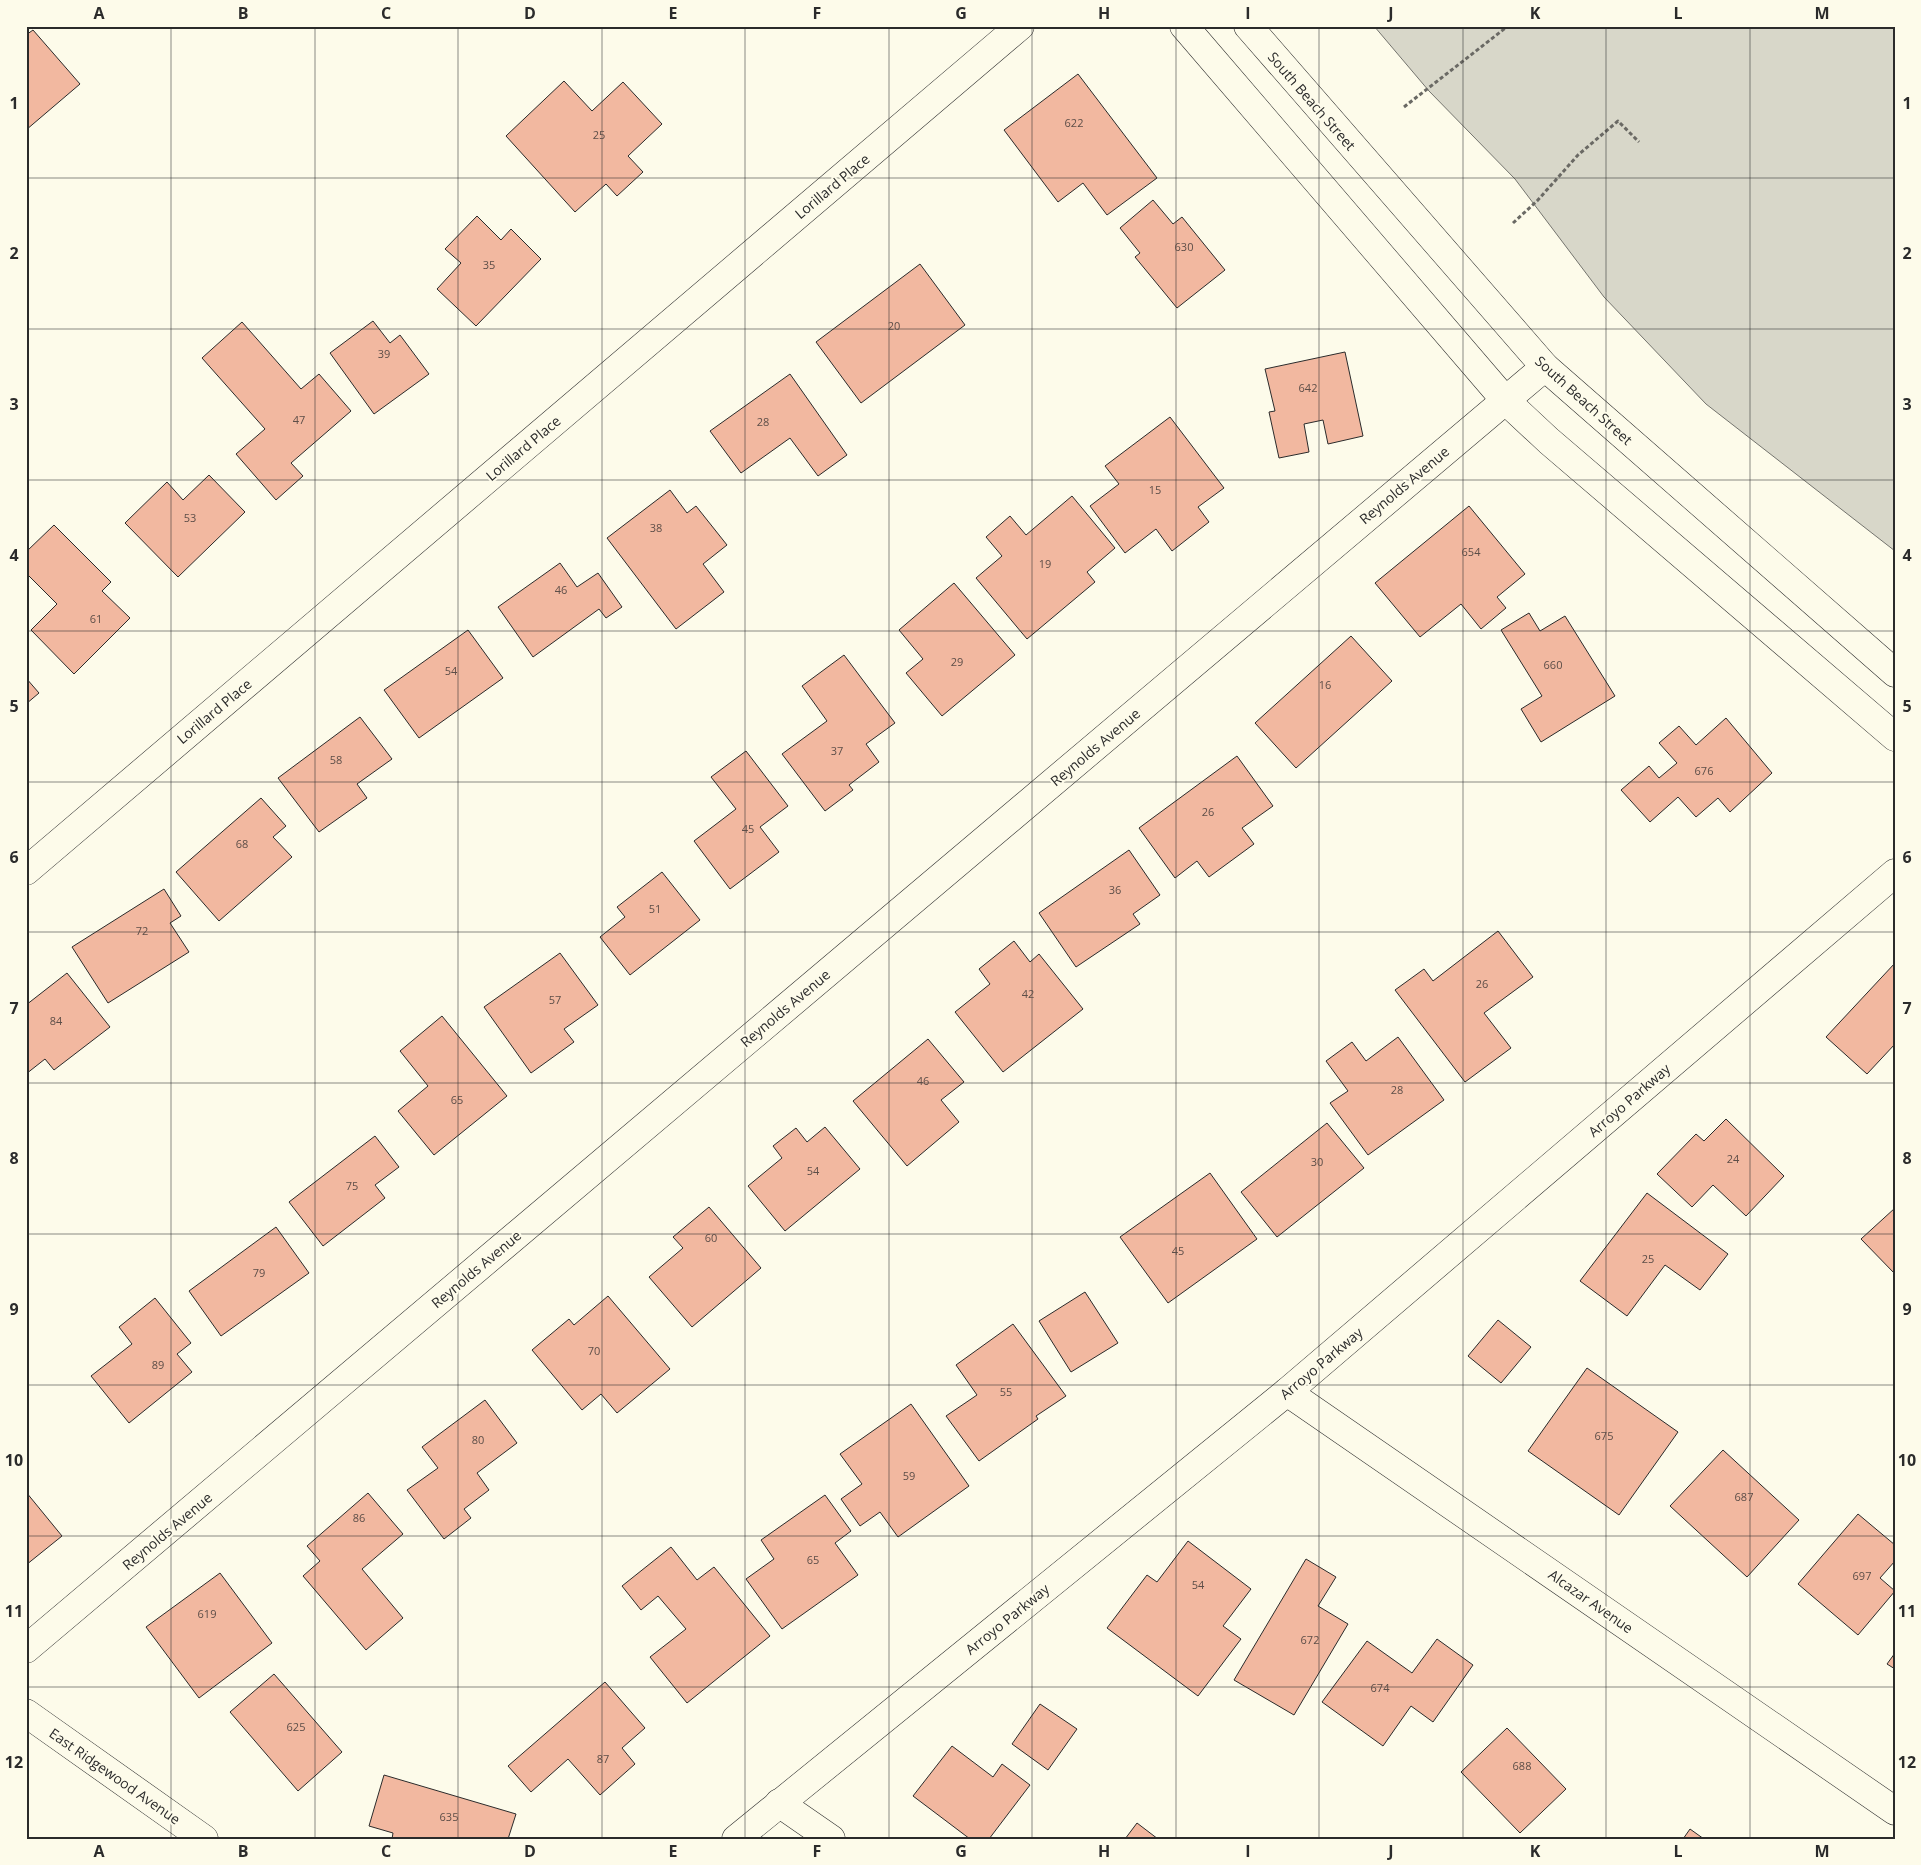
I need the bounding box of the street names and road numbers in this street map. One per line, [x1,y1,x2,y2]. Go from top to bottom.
street label: South Beach Street [1264,48,1360,154]
street label: Lorillard Place [791,149,873,223]
street label: South Beach Street [1531,351,1637,449]
street label: Lorillard Place [482,411,564,485]
street label: Reynolds Avenue [1355,442,1453,528]
street label: Lorillard Place [173,674,255,748]
street label: Reynolds Avenue [1046,704,1144,790]
street label: Reynolds Avenue [736,965,834,1051]
street label: Arroyo Parkway [1584,1058,1675,1141]
street label: Reynolds Avenue [427,1226,525,1312]
street label: Arroyo Parkway [1276,1322,1367,1403]
street label: Reynolds Avenue [118,1488,216,1574]
street label: Alcazar Avenue [1545,1565,1637,1637]
street label: Arroyo Parkway [961,1579,1054,1659]
street label: East Ridgewood Avenue [46,1724,184,1829]

